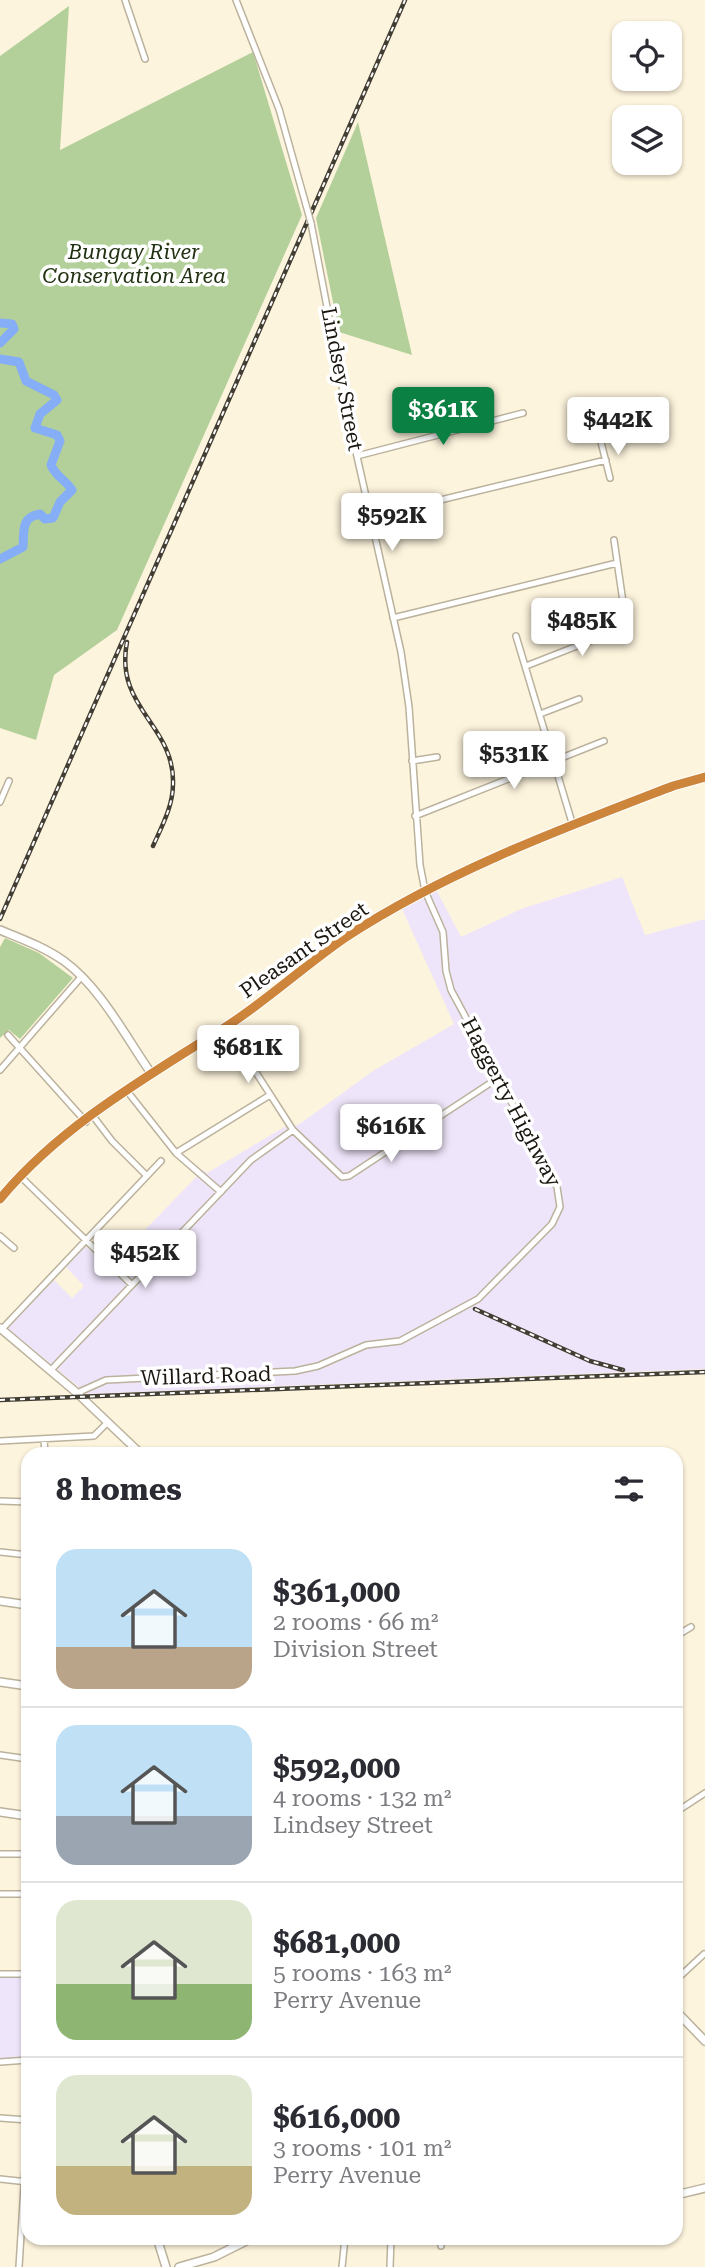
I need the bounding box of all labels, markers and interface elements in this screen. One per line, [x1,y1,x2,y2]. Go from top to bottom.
map controls [612,21,682,175]
button: locate [612,21,682,91]
button: layers [612,105,682,175]
park label: Bungay River Conservation Area [42,240,226,288]
street label: Lindsey Street [316,305,368,453]
pin: $361K [394,388,492,447]
text: $361K [408,396,478,423]
pin: $442K [569,398,667,457]
text: $442K [583,406,653,433]
pin: $592K [343,494,441,553]
text: $592K [357,502,427,529]
pin: $485K [533,598,631,658]
text: $485K [547,607,617,634]
pin: $531K [465,732,563,791]
text: $531K [479,740,549,767]
street label: Pleasant Street [235,897,373,1003]
street label: Haggerty Highway [456,1013,566,1191]
pin: $681K [199,1026,297,1085]
text: $681K [213,1034,283,1061]
pin: $616K [342,1104,440,1164]
text: $616K [356,1113,426,1140]
pin: $452K [96,1230,194,1290]
text: $452K [110,1239,180,1266]
street label: Willard Road [140,1362,272,1390]
icon: filters [610,1470,648,1508]
text: 8 homes [56,1472,182,1507]
text: $361,000 [273,1574,400,1609]
icon: home [112,1577,196,1661]
text: 2 rooms · 66 m² [273,1609,439,1636]
text: Division Street [273,1636,438,1663]
text: $592,000 [273,1750,400,1785]
icon: home [112,1753,196,1837]
text: 4 rooms · 132 m² [273,1785,451,1812]
text: Lindsey Street [273,1812,433,1839]
text: $681,000 [273,1925,400,1960]
icon: home [112,1928,196,2012]
text: 5 rooms · 163 m² [273,1960,451,1987]
text: Perry Avenue [273,1987,421,2014]
text: $616,000 [273,2100,400,2135]
icon: home [112,2103,196,2187]
text: 3 rooms · 101 m² [273,2135,451,2162]
text: Perry Avenue [273,2162,421,2189]

